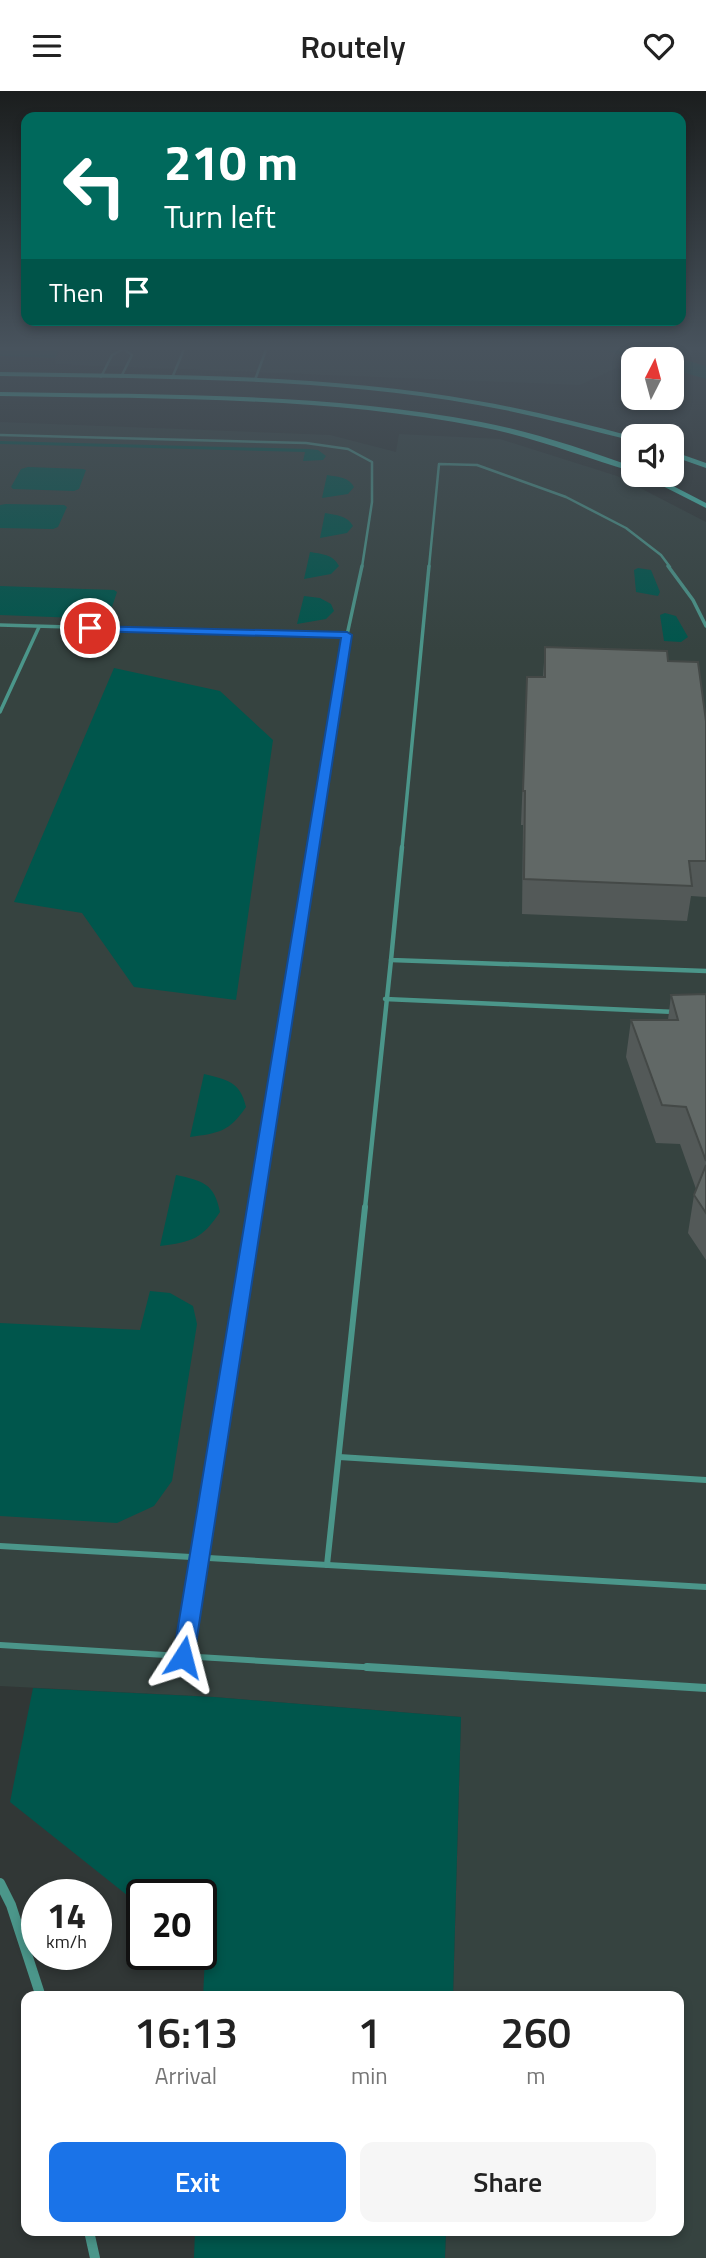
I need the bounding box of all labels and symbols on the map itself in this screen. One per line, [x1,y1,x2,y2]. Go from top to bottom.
north arrow [621,347,684,409]
pin [60,598,120,658]
position arrow [146,1620,220,1694]
speed limit sign: 20 [126,1879,217,1970]

